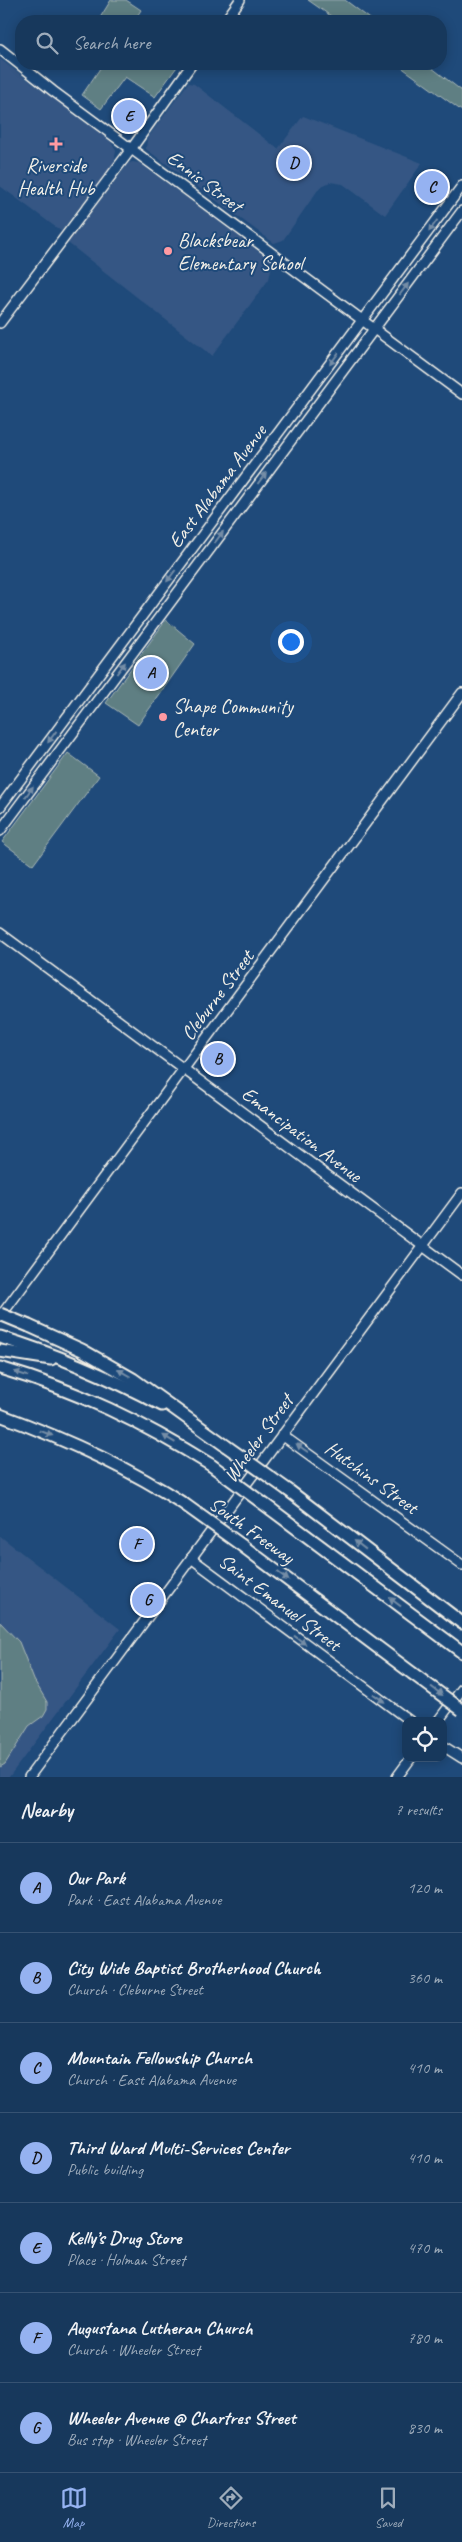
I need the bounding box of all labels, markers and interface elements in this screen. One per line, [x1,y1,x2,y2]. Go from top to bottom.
search box [15,15,447,70]
icon: search [33,29,61,57]
text: Search here [73,31,150,55]
pin: E [113,97,145,135]
marker: Riverside Health Hub [49,137,63,151]
pin: D [278,144,310,182]
street label: Ennis Street [162,145,250,220]
place label: Riverside Health Hub [17,153,96,201]
pin: C [416,168,448,206]
one-way arrow [428,219,438,232]
place label: Blacksbear Elementary School [178,228,306,276]
marker: Blacksbear Elementary School [162,245,174,257]
one-way arrow [398,283,409,296]
one-way arrow [329,352,340,365]
street label: East Alabama Avenue [163,419,273,553]
one-way arrow [257,472,268,485]
one-way arrow [214,530,224,544]
one-way arrow [166,569,177,582]
your location [278,629,304,655]
pin: A [135,654,167,692]
one-way arrow [115,662,126,675]
place label: Shape Community Center [173,694,295,742]
marker: Shape Community Center [157,711,169,723]
one-way arrow [46,730,57,743]
one-way arrow [24,785,34,799]
street label: Cleburne Street [175,943,261,1045]
pin: B [202,1040,234,1078]
street label: Emancipation Avenue [237,1081,368,1189]
one-way arrow [117,1369,130,1378]
one-way arrow [13,1370,28,1378]
street label: Wheeler Street [218,1387,301,1487]
one-way arrow [38,1430,53,1437]
one-way arrow [163,1435,176,1444]
street label: Hutchins Street [320,1435,425,1521]
one-way arrow [295,1444,308,1454]
street label: South Freeway [204,1491,300,1570]
pin: F [121,1525,153,1563]
one-way arrow [354,1540,367,1551]
street label: Saint Emanuel Street [214,1548,348,1658]
one-way arrow [276,1571,290,1581]
pin: G [132,1581,164,1619]
one-way arrow [389,1597,402,1608]
one-way arrow [294,1635,307,1645]
one-way arrow [430,1686,443,1697]
one-way arrow [372,1692,385,1703]
map controls [402,1717,447,1762]
button: locate [402,1717,447,1762]
text: Nearby [20,1797,73,1823]
text: 7 results [395,1800,442,1820]
text: Our Park [67,1866,125,1890]
text: A [32,1878,40,1898]
text: 120 m [408,1878,442,1898]
text: Park · East Alabama Avenue [67,1890,221,1910]
text: City Wide Baptist Brotherhood Church [67,1956,321,1980]
text: B [32,1968,40,1988]
text: 360 m [408,1968,442,1988]
text: Church · Cleburne Street [67,1980,203,2000]
text: Mountain Fellowship Church [67,2046,252,2070]
text: C [32,2058,40,2078]
text: 410 m [408,2058,442,2078]
text: Church · East Alabama Avenue [67,2070,236,2090]
text: Third Ward Multi-Services Center [67,2136,290,2160]
text: D [31,2148,41,2168]
text: 410 m [408,2148,442,2168]
text: Public building [67,2160,143,2180]
text: Kelly’s Drug Store [67,2226,181,2250]
text: E [32,2238,40,2258]
text: 470 m [408,2238,442,2258]
text: Place · Holman Street [67,2250,185,2270]
text: Augustana Lutheran Church [67,2316,253,2340]
text: F [32,2328,40,2348]
text: 780 m [408,2328,442,2348]
text: Church · Wheeler Street [67,2340,200,2360]
text: Wheeler Avenue @ Chartres Street [67,2406,295,2430]
text: G [32,2418,40,2438]
text: 830 m [408,2418,442,2438]
text: Bus stop · Wheeler Street [67,2430,206,2450]
tab: Map [60,2484,88,2531]
tab: Directions [207,2484,255,2531]
tab: Saved [374,2484,402,2531]

